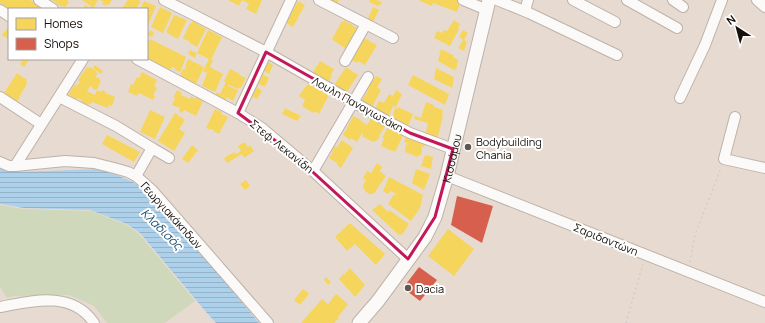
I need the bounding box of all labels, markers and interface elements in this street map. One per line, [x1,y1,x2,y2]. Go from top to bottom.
legend [8,8,148,60]
north arrow [717,8,757,48]
text: N [723,11,739,28]
text: Homes [44,15,83,32]
text: Shops [44,35,79,52]
street label: Λουλη Παναγιωτάκη [310,73,406,135]
street label: Στεφ. Λεκανίδη [247,116,317,176]
street label: Κισσάμου [438,132,464,184]
place label: Bodybuilding Chania [476,134,542,162]
marker: Bodybuilding Chania [463,142,473,152]
street label: Γεωργιακάκηδων [138,178,207,252]
water label: Κλαδισός [137,204,187,254]
street label: Σαριδαντώνη [571,219,641,259]
place label: Dacia [416,281,444,296]
marker: Dacia [403,283,413,293]

